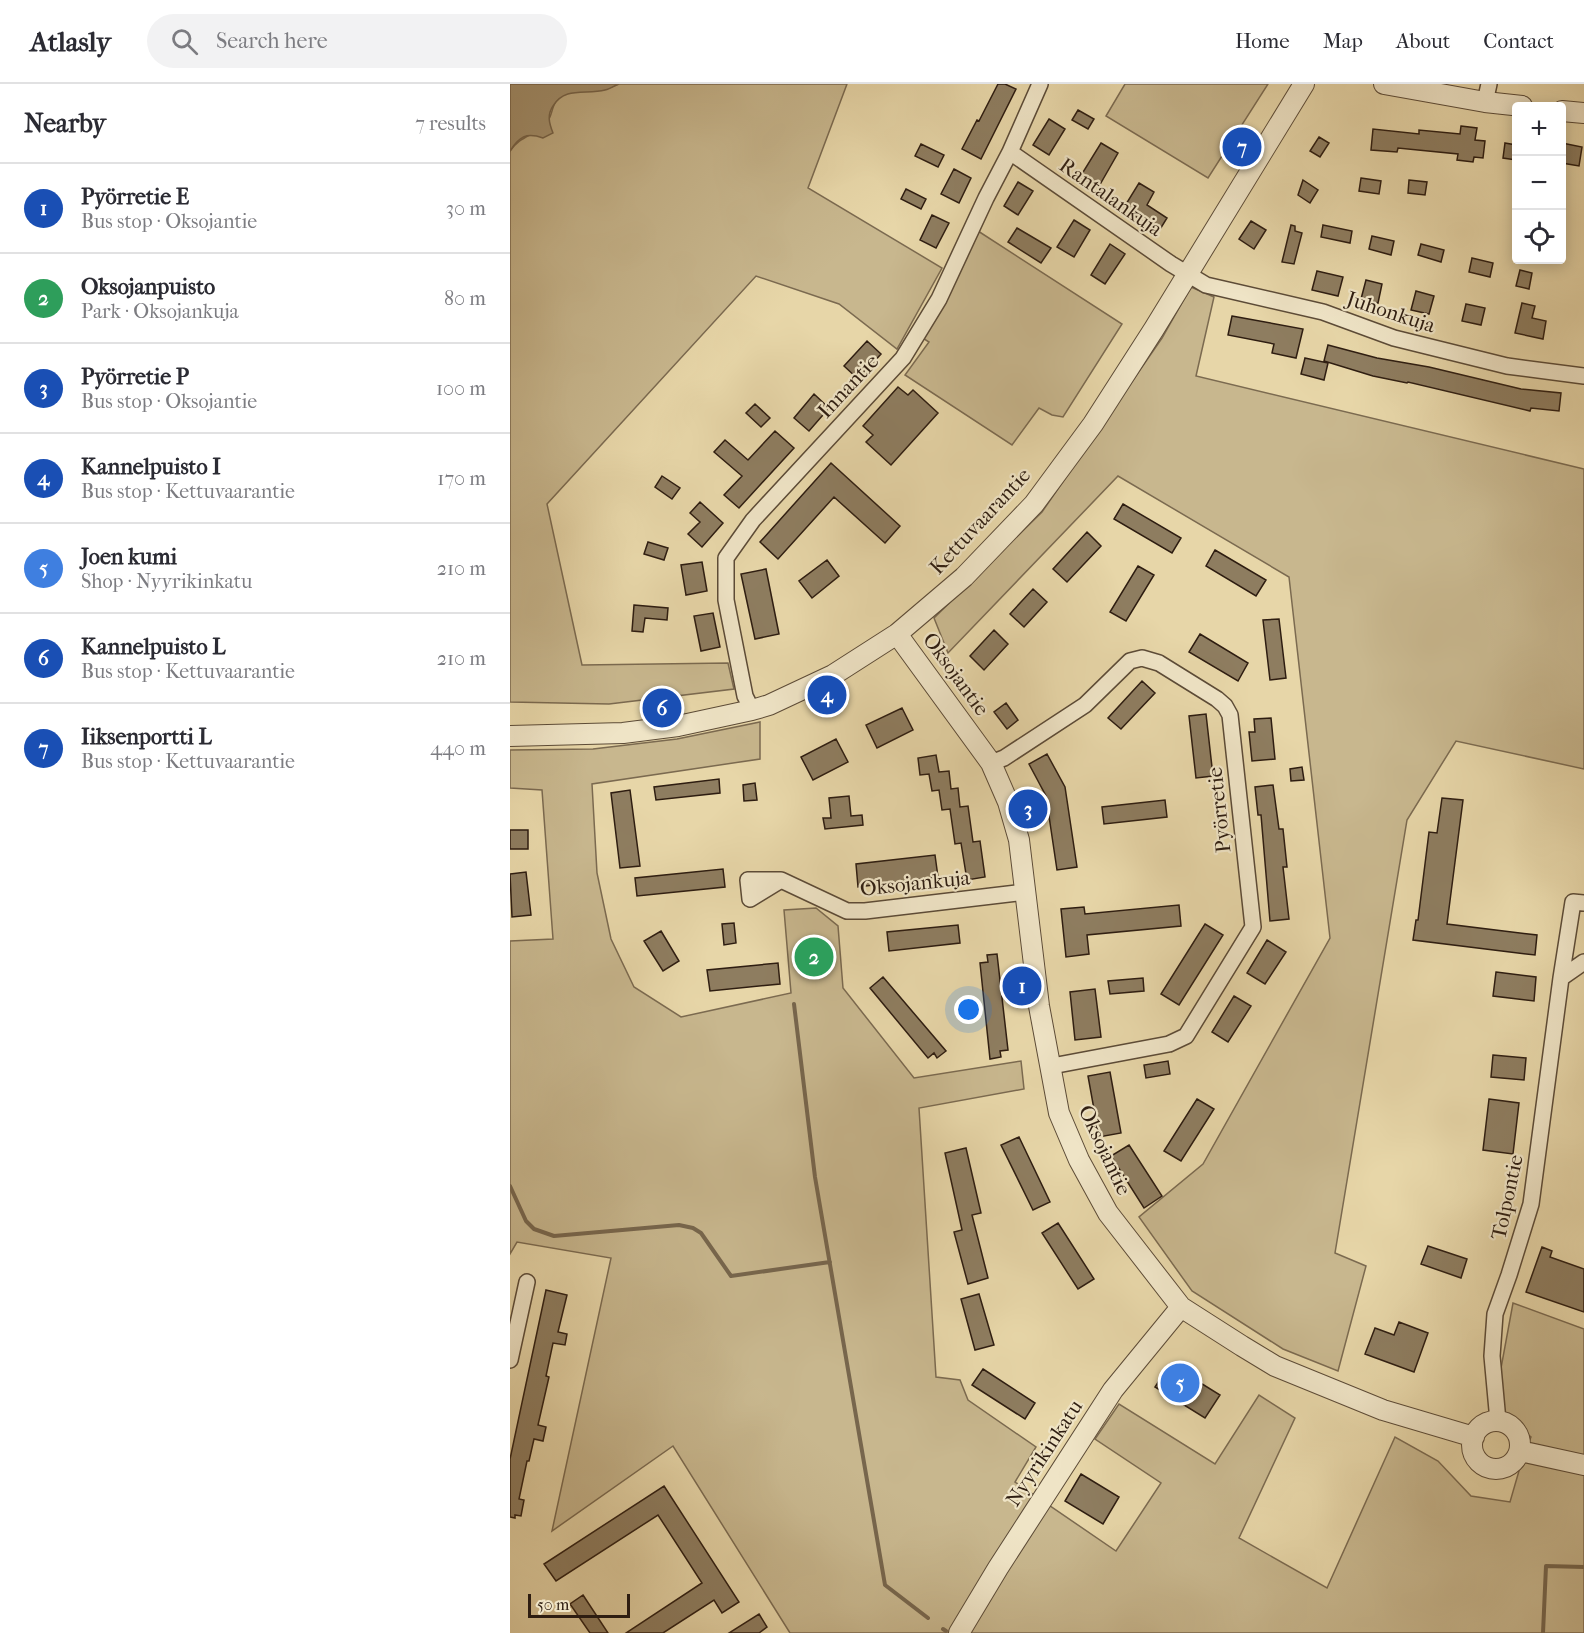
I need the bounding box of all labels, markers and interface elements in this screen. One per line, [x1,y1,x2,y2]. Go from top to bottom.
search box [147,14,567,68]
text: Atlasly [30,25,111,58]
icon: search [168,25,201,58]
text: Search here [216,28,328,54]
text: Home [1235,29,1290,53]
text: Map [1323,29,1363,53]
text: About [1396,29,1450,53]
text: Contact [1483,29,1554,53]
map controls [1512,102,1566,264]
button: + [1512,102,1566,156]
text: Nearby [24,108,106,139]
text: 7 results [415,112,486,135]
pin: 7 [1222,124,1262,170]
street label: Rantalankuja [1055,153,1167,241]
button: − [1512,156,1566,210]
text: Pyörretie E [81,184,189,210]
text: 1 [40,197,47,220]
text: 30 m [446,197,486,220]
text: Bus stop · Oksojantie [81,210,257,233]
button: locate [1512,210,1566,264]
text: Oksojanpuisto [81,274,215,300]
street label: Juhonkuja [1342,286,1439,338]
text: 2 [38,287,49,310]
text: 80 m [444,287,486,310]
text: Park · Oksojankuja [81,300,239,323]
street label: Innantie [813,349,883,423]
text: Pyörretie P [81,364,189,390]
text: 3 [39,377,48,400]
text: 100 m [436,377,486,400]
text: Bus stop · Oksojantie [81,390,257,413]
text: Kannelpuisto I [81,454,221,480]
street label: Kettuvaarantie [925,463,1035,579]
text: 4 [38,467,49,490]
text: 170 m [437,467,486,490]
text: Bus stop · Kettuvaarantie [81,480,295,503]
text: Joen kumi [81,544,177,570]
text: 5 [39,557,48,580]
text: 210 m [437,557,486,580]
text: Shop · Nyyrikinkatu [81,570,252,593]
street label: Oksojantie [918,628,994,720]
text: Kannelpuisto L [81,634,226,660]
text: 6 [38,647,49,670]
text: 210 m [437,647,486,670]
text: Bus stop · Kettuvaarantie [81,660,295,683]
pin: 4 [808,672,846,718]
pin: 6 [642,686,682,730]
text: Iiksenportti L [81,724,212,750]
text: 7 [39,737,48,760]
text: 440 m [430,737,486,760]
text: Bus stop · Kettuvaarantie [81,750,295,773]
street label: Pyörretie [1203,766,1235,854]
pin: 3 [1008,786,1048,832]
street label: Oksojankuja [859,865,972,901]
pin: 2 [794,934,834,980]
pin: 1 [1002,964,1042,1008]
your location [954,995,983,1024]
street label: Oksojantie [1074,1101,1136,1199]
street label: Tolpontie [1486,1152,1528,1242]
pin: 5 [1160,1360,1200,1406]
street label: Nyyrikinkatu [1001,1395,1087,1511]
scale bar [528,1591,630,1618]
text: 50 m [537,1595,569,1614]

